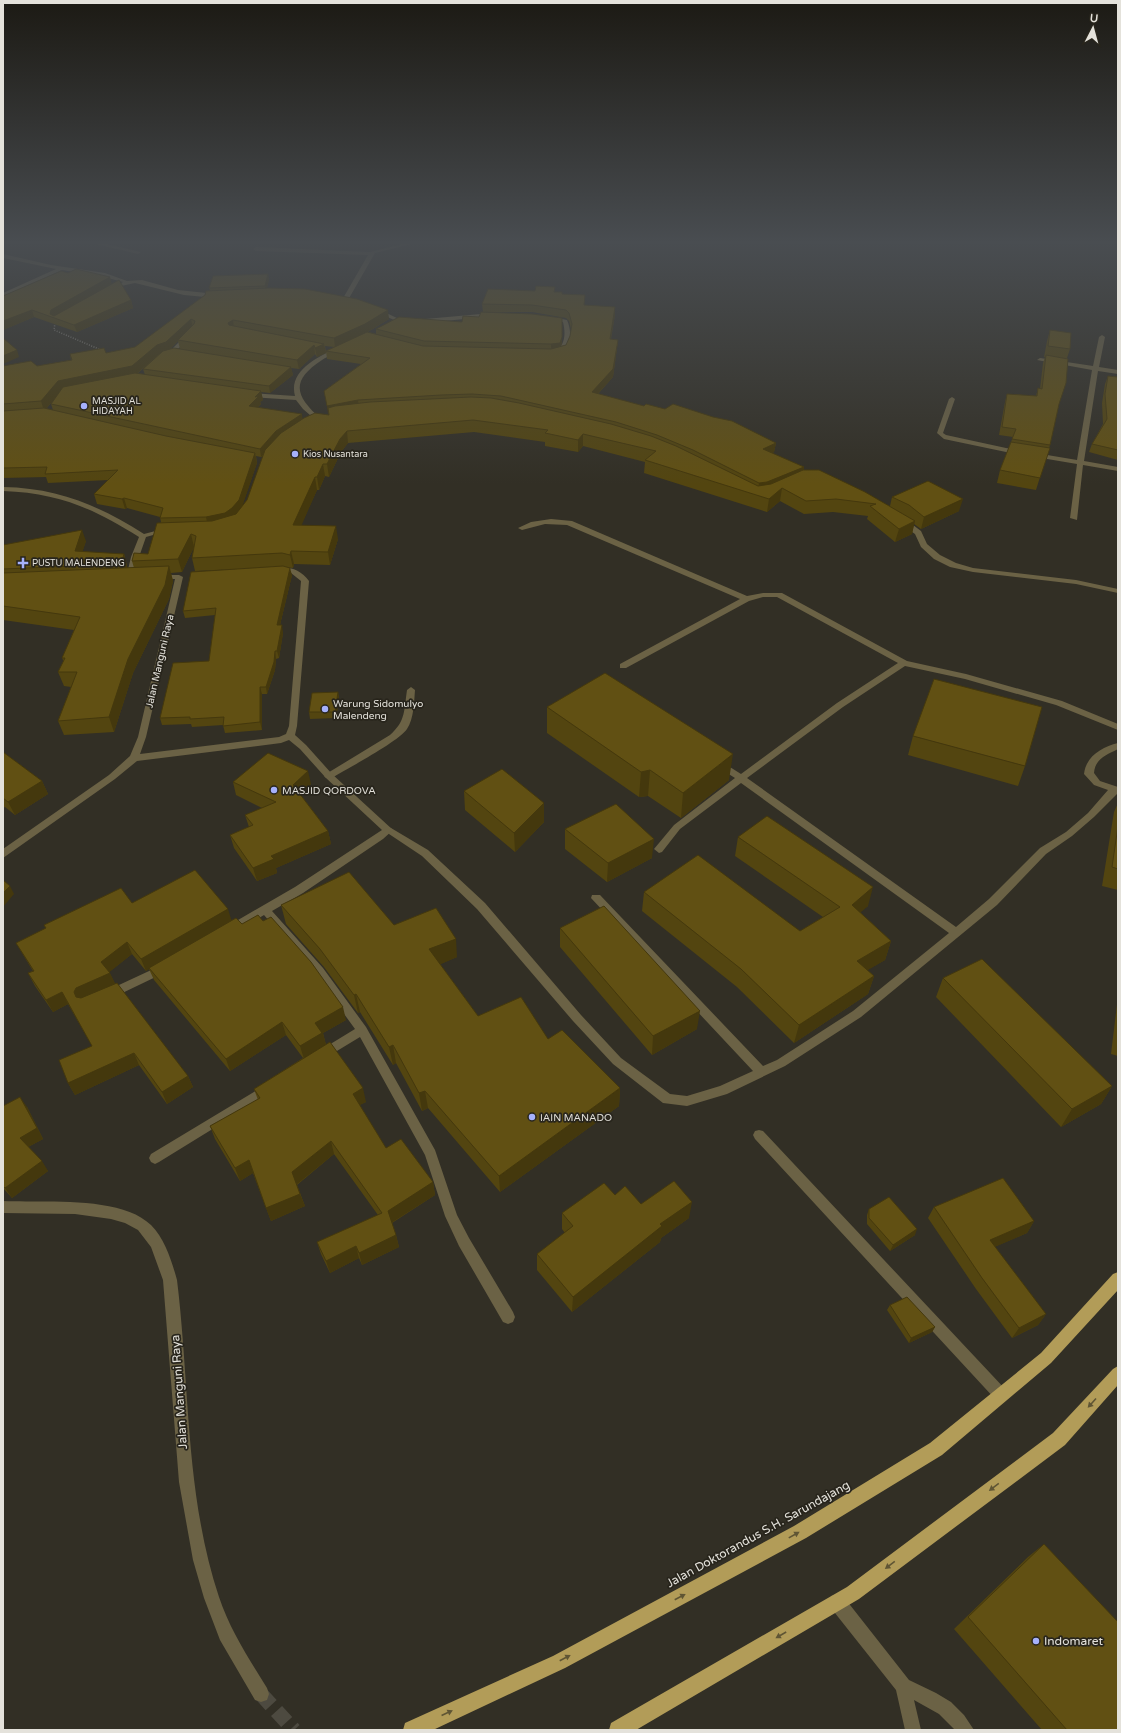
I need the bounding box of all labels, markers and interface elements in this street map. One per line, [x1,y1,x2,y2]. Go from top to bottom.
north arrow [1073,8,1113,48]
text: U [1089,12,1099,25]
place label: MASJID AL HIDAYAH [92,396,142,417]
marker: MASJID AL HIDAYAH [79,401,89,411]
marker: Kios Nusantara [290,449,300,459]
place label: Kios Nusantara [303,449,368,460]
marker: PUSTU MALENDENG [17,557,29,569]
place label: PUSTU MALENDENG [32,558,125,569]
street label: Jalan Manguni Raya [143,613,177,709]
place label: Warung Sidomulyo Malendeng [333,698,423,722]
marker: Warung Sidomulyo Malendeng [320,704,330,714]
marker: MASJID QORDOVA [269,785,279,795]
place label: MASJID QORDOVA [282,785,376,797]
marker: IAIN MANADO [527,1112,537,1122]
place label: IAIN MANADO [540,1112,612,1124]
street label: Jalan Manguni Raya [168,1334,190,1450]
one-way arrow [1088,1398,1097,1407]
street label: Jalan Doktorandus S.H. Sarundajang [664,1478,852,1590]
one-way arrow [989,1483,1000,1492]
one-way arrow [788,1532,800,1539]
one-way arrow [885,1561,896,1570]
one-way arrow [674,1594,686,1600]
one-way arrow [775,1632,787,1639]
place label: Indomaret [1044,1634,1103,1648]
marker: Indomaret [1031,1636,1041,1646]
one-way arrow [559,1655,571,1662]
one-way arrow [442,1710,453,1716]

